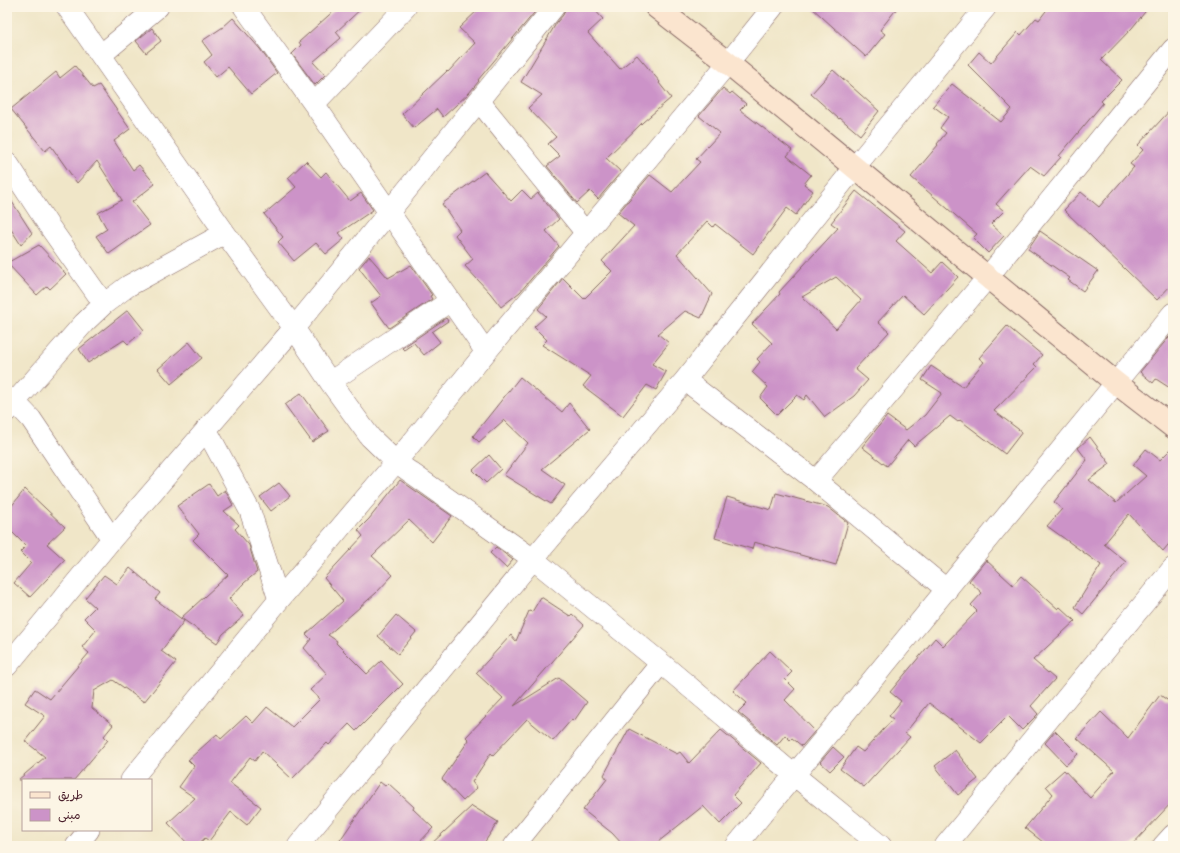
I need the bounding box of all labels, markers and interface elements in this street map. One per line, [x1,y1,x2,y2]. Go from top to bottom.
legend [22,779,152,831]
text: طريق [58,786,83,802]
text: مبنى [58,806,81,823]

